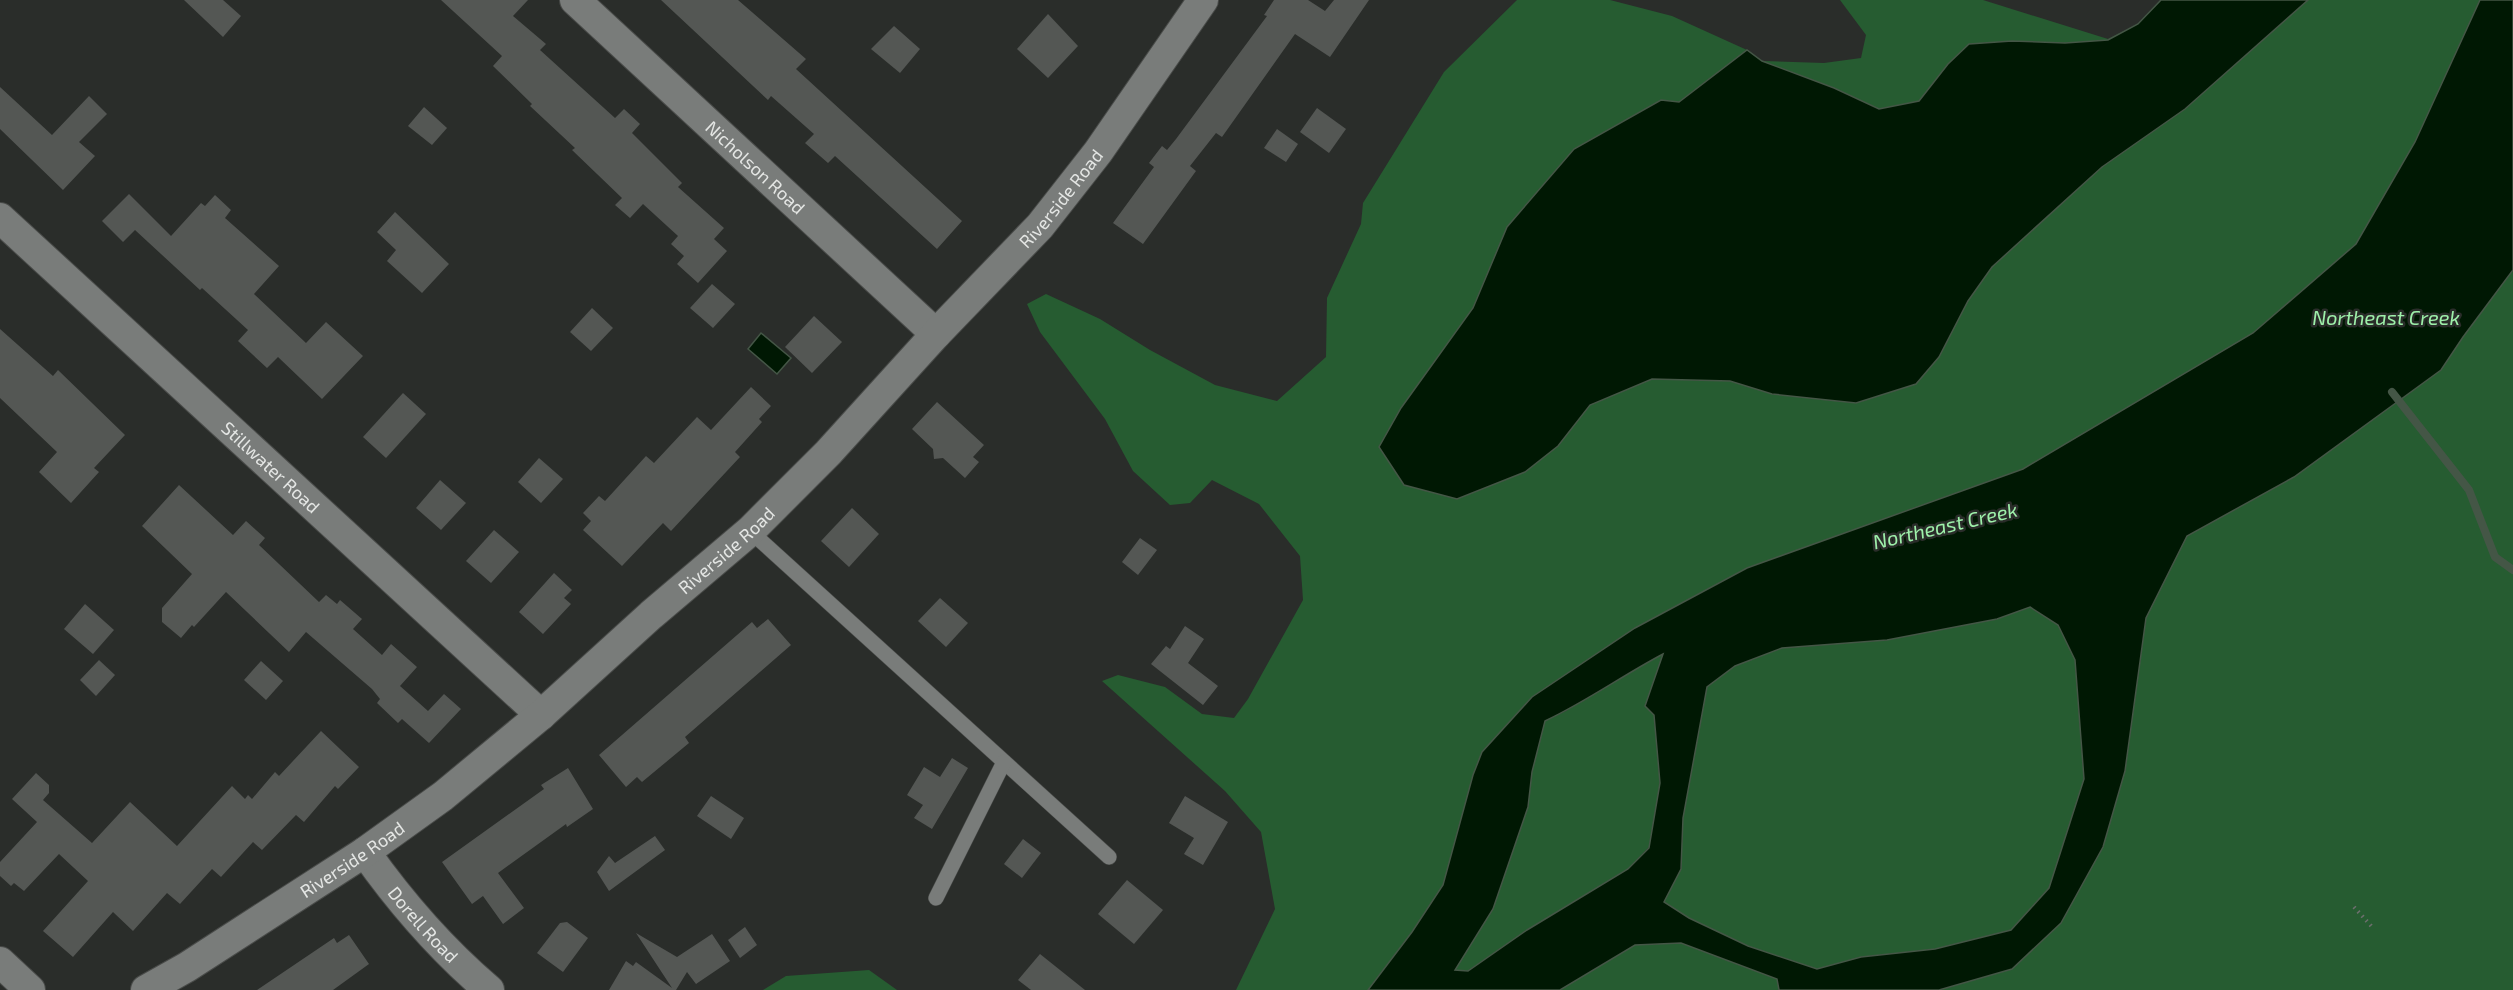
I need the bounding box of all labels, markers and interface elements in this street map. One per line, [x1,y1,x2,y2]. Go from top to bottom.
street label: Nicholson Road [701,116,810,218]
street label: Riverside Road [1014,144,1107,252]
water label: Northeast Creek [2312,305,2460,329]
street label: Stillwater Road [217,416,325,517]
water label: Northeast Creek [1870,497,2020,553]
street label: Riverside Road [673,502,779,598]
street label: Riverside Road [296,816,408,902]
street label: Dorell Road [384,882,463,967]

